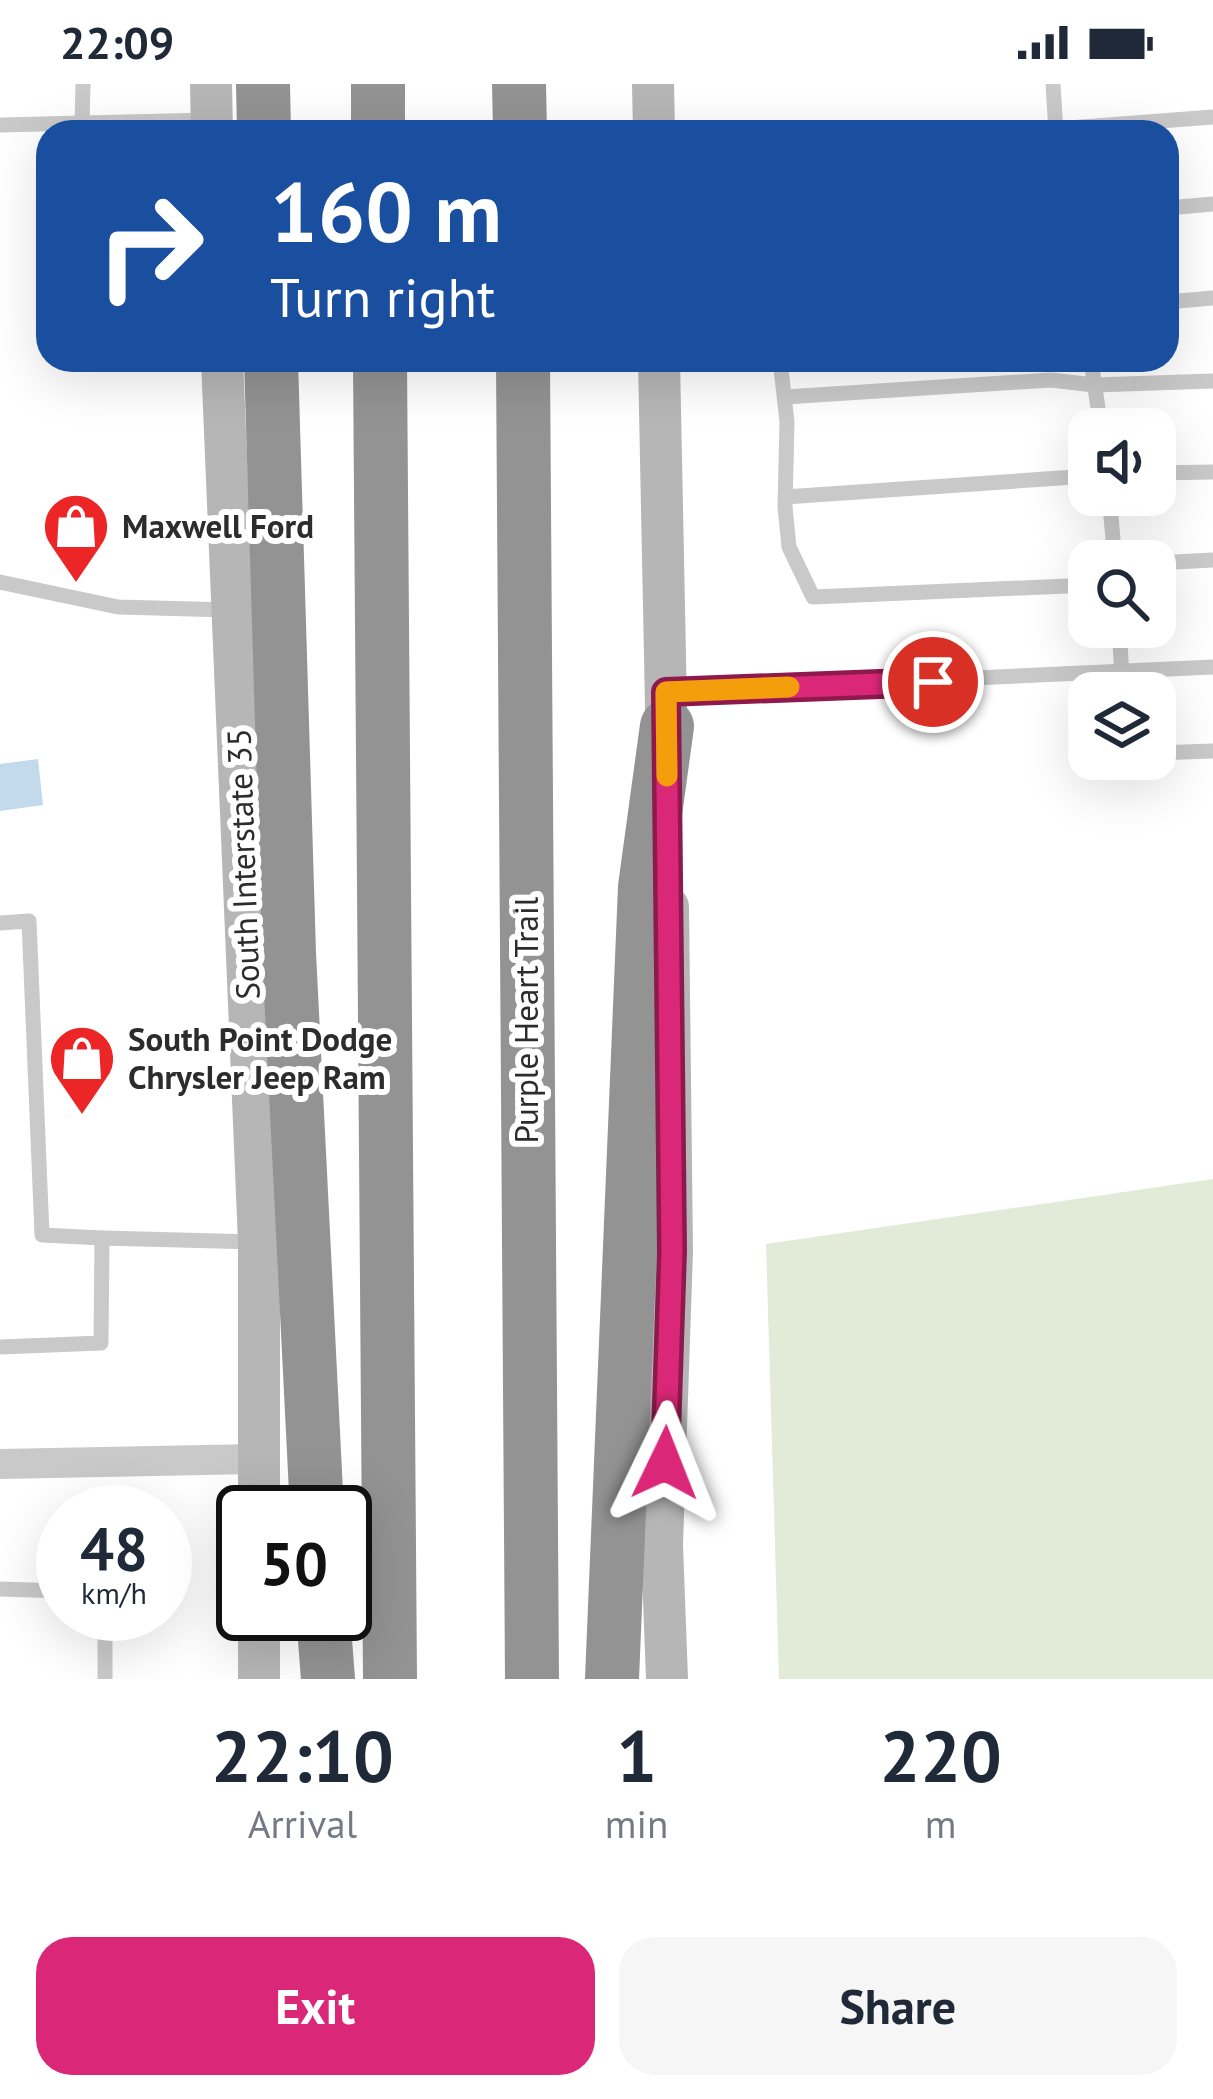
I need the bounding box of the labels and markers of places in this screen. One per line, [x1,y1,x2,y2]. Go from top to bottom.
shop icon: Maxwell Ford [41,491,111,585]
place label: Maxwell Ford [122,504,314,547]
pin [882,631,984,733]
place label: South Point Dodge Chrysler Jeep Ram [128,1017,392,1098]
shop icon: South Point Dodge Chrysler Jeep Ram [47,1023,117,1117]

